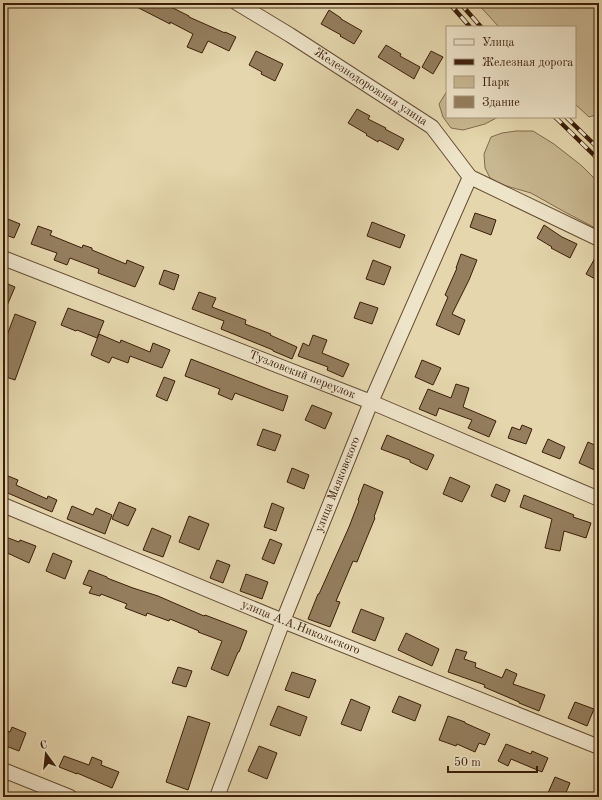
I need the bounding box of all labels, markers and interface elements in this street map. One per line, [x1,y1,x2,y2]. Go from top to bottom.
legend [446,26,576,118]
text: Улица [482,37,515,49]
street label: Железнодорожная улица [312,46,429,128]
text: Железная дорога [482,57,573,69]
text: Парк [482,77,510,89]
text: Здание [482,97,520,109]
street label: Тузловский переулок [247,349,357,401]
street label: улица Маяковского [313,435,362,534]
street label: улица А.А.Никольского [240,598,362,657]
north arrow [26,734,66,774]
text: С [39,740,49,752]
scale bar [448,748,537,774]
text: 50 m [454,756,481,769]

